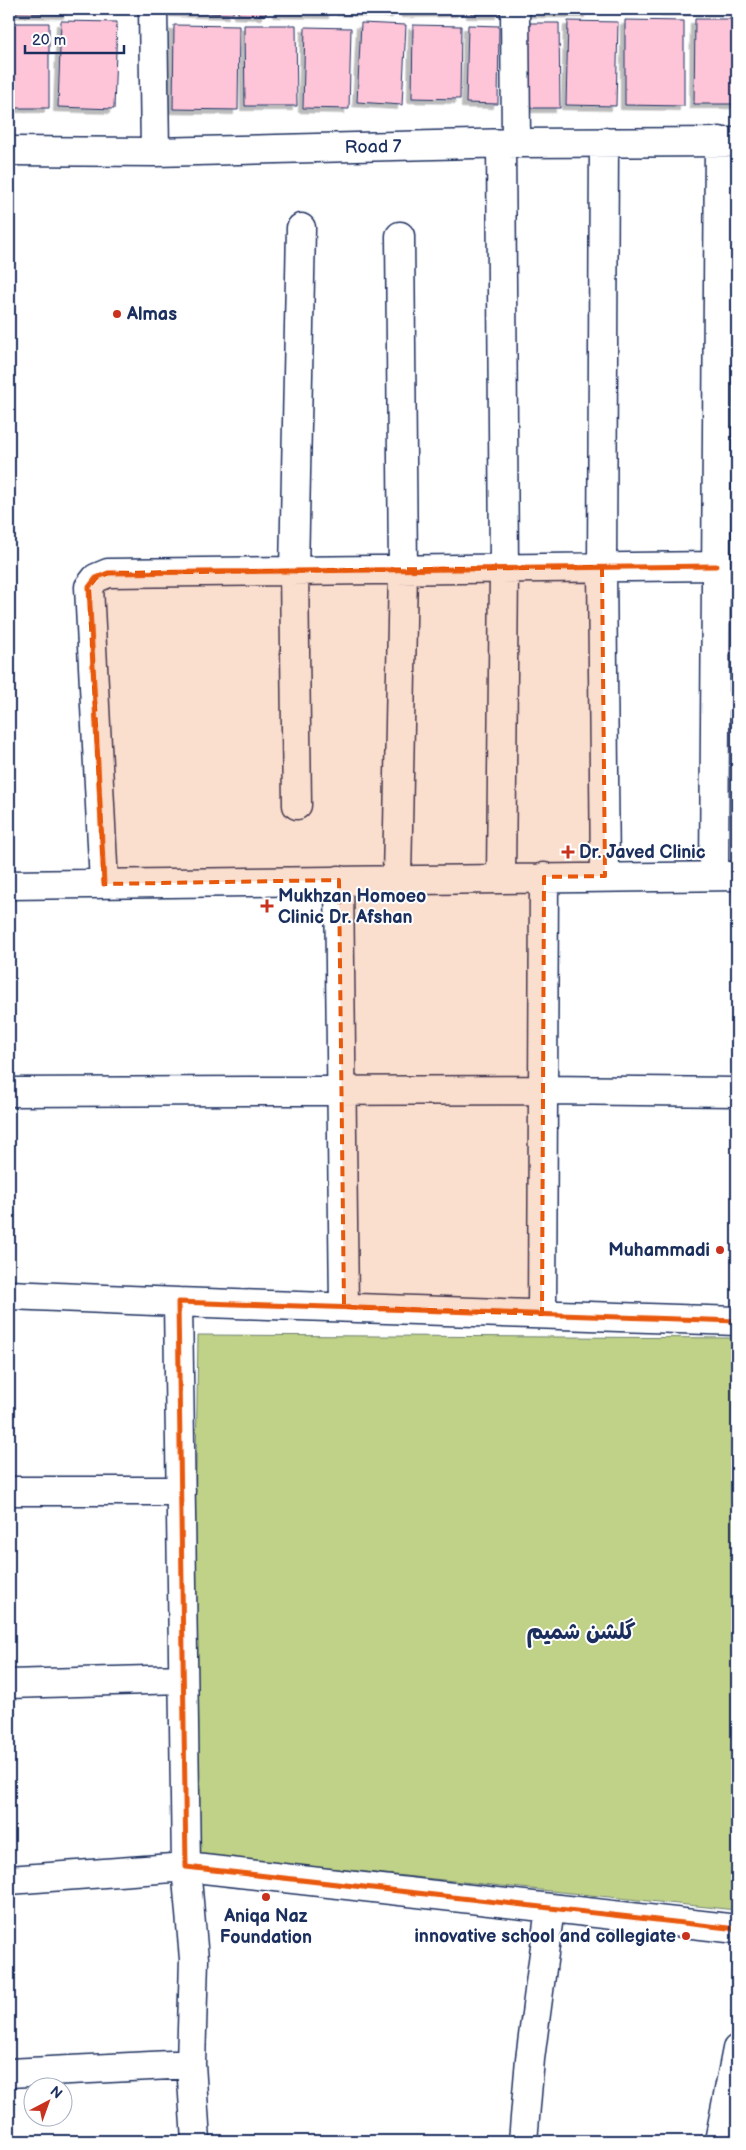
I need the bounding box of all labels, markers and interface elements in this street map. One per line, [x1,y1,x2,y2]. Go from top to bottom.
scale bar [25,22,124,54]
text: 20 m [32,31,66,50]
street label: Road 7 [344,136,402,158]
place label: Almas [126,304,177,325]
marker: Almas [111,308,123,320]
place label: Dr. Javed Clinic [579,842,706,863]
marker: Dr. Javed Clinic [561,845,575,859]
place label: Mukhzan Homoeo Clinic Dr. Afshan [278,886,426,928]
marker: Mukhzan Homoeo Clinic Dr. Afshan [260,899,274,913]
place label: Muhammadi [608,1240,710,1261]
marker: Muhammadi [714,1244,726,1256]
district label: گلشن شمیم [527,1618,636,1648]
marker: Aniqa Naz Foundation [260,1891,272,1903]
place label: Aniqa Naz Foundation [220,1906,312,1948]
place label: innovative school and collegiate [414,1926,676,1947]
marker: innovative school and collegiate [680,1930,692,1942]
north arrow [22,2078,72,2128]
text: N [47,2083,66,2102]

